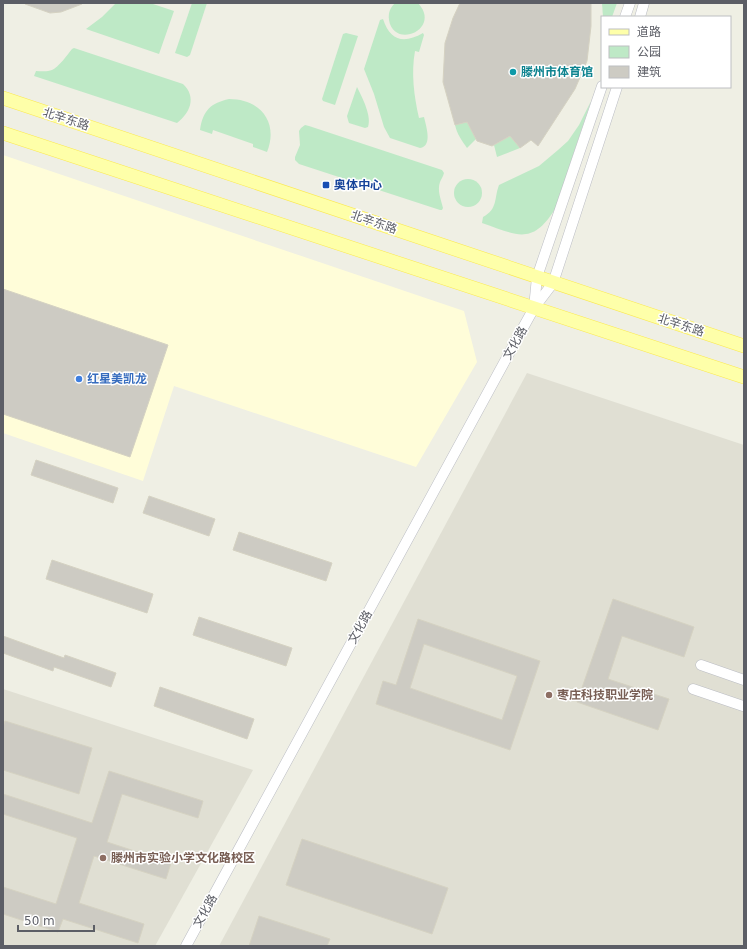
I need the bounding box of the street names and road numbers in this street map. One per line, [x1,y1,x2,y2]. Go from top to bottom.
street label: 北辛东路 [41,105,91,133]
street label: 北辛东路 [349,208,399,236]
street label: 北辛东路 [656,311,706,339]
street label: 文化路 [500,324,530,362]
street label: 文化路 [345,608,375,646]
street label: 文化路 [190,892,220,930]

